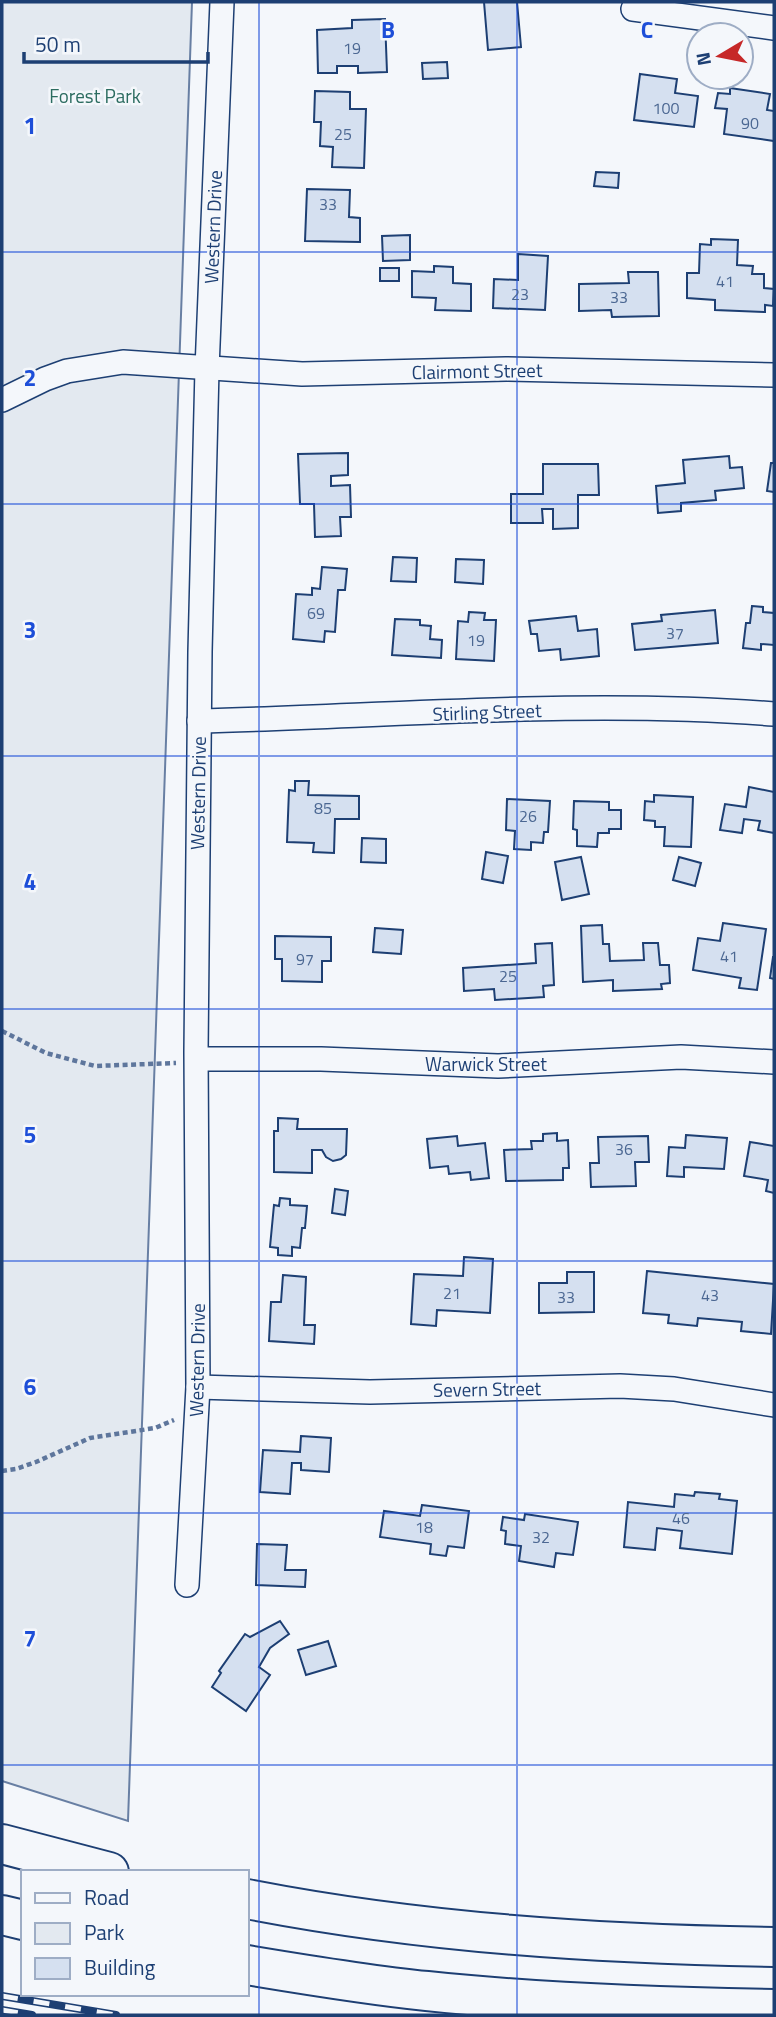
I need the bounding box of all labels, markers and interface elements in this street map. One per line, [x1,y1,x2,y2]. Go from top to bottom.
text: B [381,12,395,47]
text: C [641,12,653,47]
scale bar [24,21,208,65]
north arrow [685,21,755,91]
text: 50 m [35,28,81,60]
house number: 19 [343,36,361,60]
text: N [687,50,718,68]
park label: Forest Park [49,81,141,110]
house number: 100 [653,96,679,120]
text: 1 [24,108,36,143]
house number: 90 [741,111,759,135]
house number: 25 [334,122,352,146]
street label: Western Drive [196,170,229,284]
house number: 33 [319,192,337,216]
house number: 41 [716,269,734,293]
house number: 23 [511,282,529,306]
house number: 33 [610,285,628,309]
street label: Clairmont Street [411,355,543,386]
text: 2 [24,360,36,395]
house number: 69 [307,601,325,625]
text: 3 [24,612,36,647]
house number: 37 [666,621,684,645]
house number: 19 [467,628,485,652]
street label: Stirling Street [432,695,542,728]
street label: Western Drive [182,736,213,850]
house number: 85 [314,796,332,820]
house number: 26 [519,804,537,828]
text: 4 [24,864,36,899]
house number: 41 [720,944,738,968]
house number: 97 [296,947,314,971]
house number: 25 [499,964,517,988]
street label: Warwick Street [425,1049,547,1078]
text: 5 [24,1117,36,1152]
house number: 36 [615,1137,633,1161]
house number: 21 [443,1281,461,1305]
house number: 43 [701,1283,719,1307]
house number: 33 [557,1285,575,1309]
street label: Western Drive [181,1303,212,1417]
text: 6 [24,1369,37,1404]
street label: Severn Street [433,1373,542,1404]
house number: 46 [672,1506,690,1530]
house number: 18 [415,1515,433,1539]
house number: 32 [532,1525,550,1549]
text: 7 [24,1621,36,1656]
legend [21,1870,248,1996]
text: Road [84,1881,129,1913]
text: Park [84,1916,124,1948]
text: Building [84,1951,156,1983]

